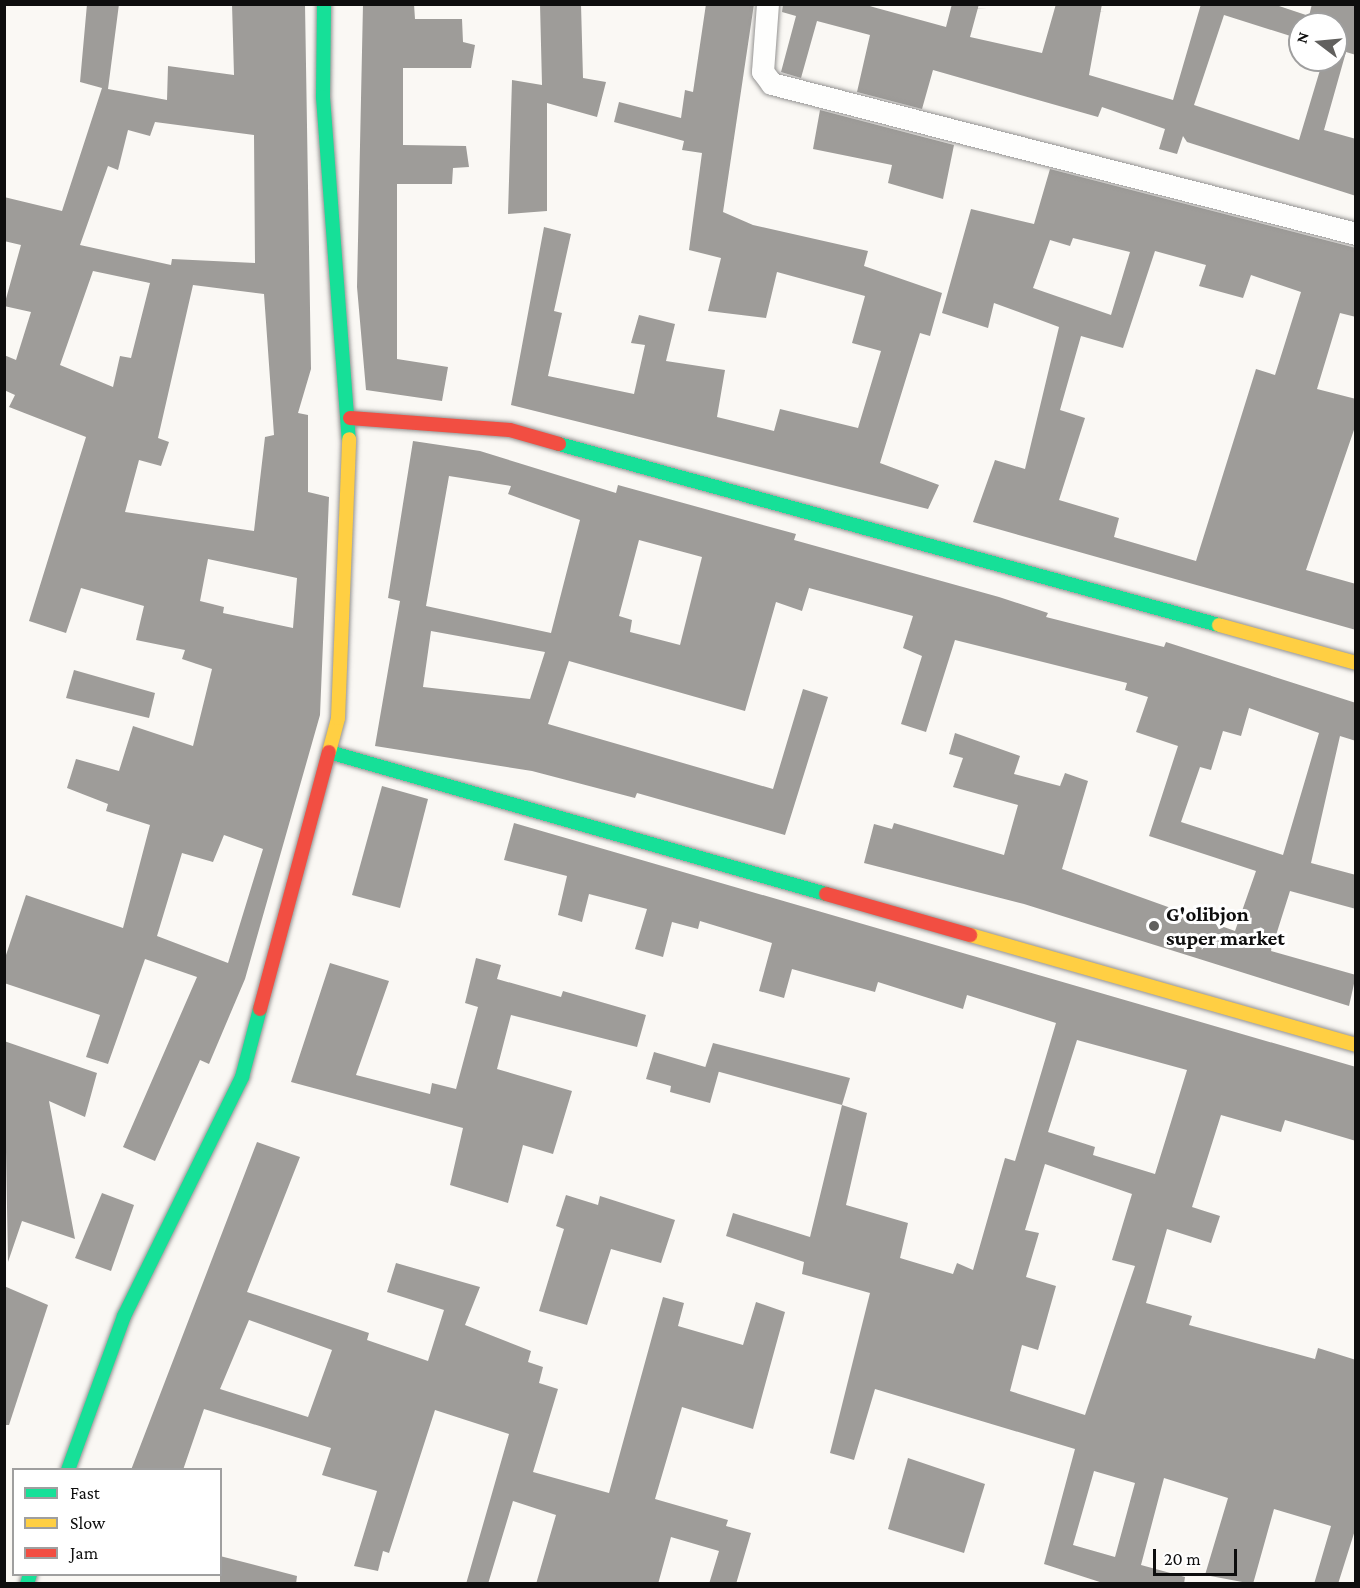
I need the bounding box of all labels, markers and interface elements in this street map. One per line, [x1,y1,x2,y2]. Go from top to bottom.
north arrow [1288,12,1348,72]
text: N [1292,30,1312,45]
place label: G'olibjon super market [1166,901,1285,951]
marker: G'olibjon super market [1147,919,1161,933]
legend [12,1468,222,1576]
text: Fast [70,1483,100,1503]
text: Slow [70,1513,105,1533]
scale bar [1156,1537,1240,1575]
text: Jam [70,1543,98,1563]
text: 20 m [1164,1549,1201,1569]

